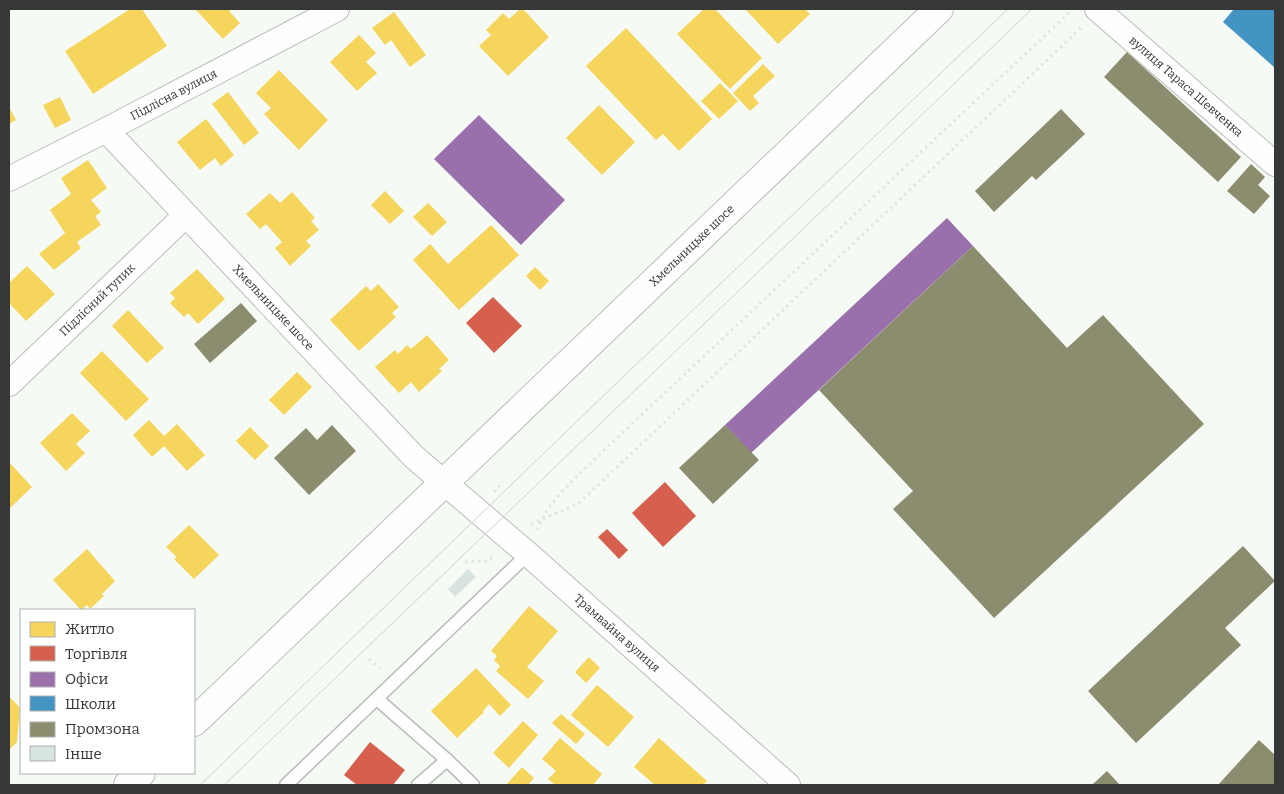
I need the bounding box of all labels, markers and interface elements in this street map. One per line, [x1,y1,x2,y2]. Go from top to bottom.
street label: вулиця Тараса Шевченка [1126,33,1246,140]
street label: Підлісна вулиця [128,66,220,123]
street label: Хмельницьке шосе [647,202,737,289]
street label: Підлісний тупик [57,261,138,339]
street label: Хмельницьке шосе [230,262,317,353]
street label: Трамвайна вулиця [571,591,663,675]
legend [20,609,195,774]
text: Житло [65,620,114,638]
text: Торгівля [65,645,127,663]
text: Офіси [65,670,109,688]
text: Школи [65,695,116,713]
text: Промзона [65,720,140,738]
text: Інше [65,745,102,763]

